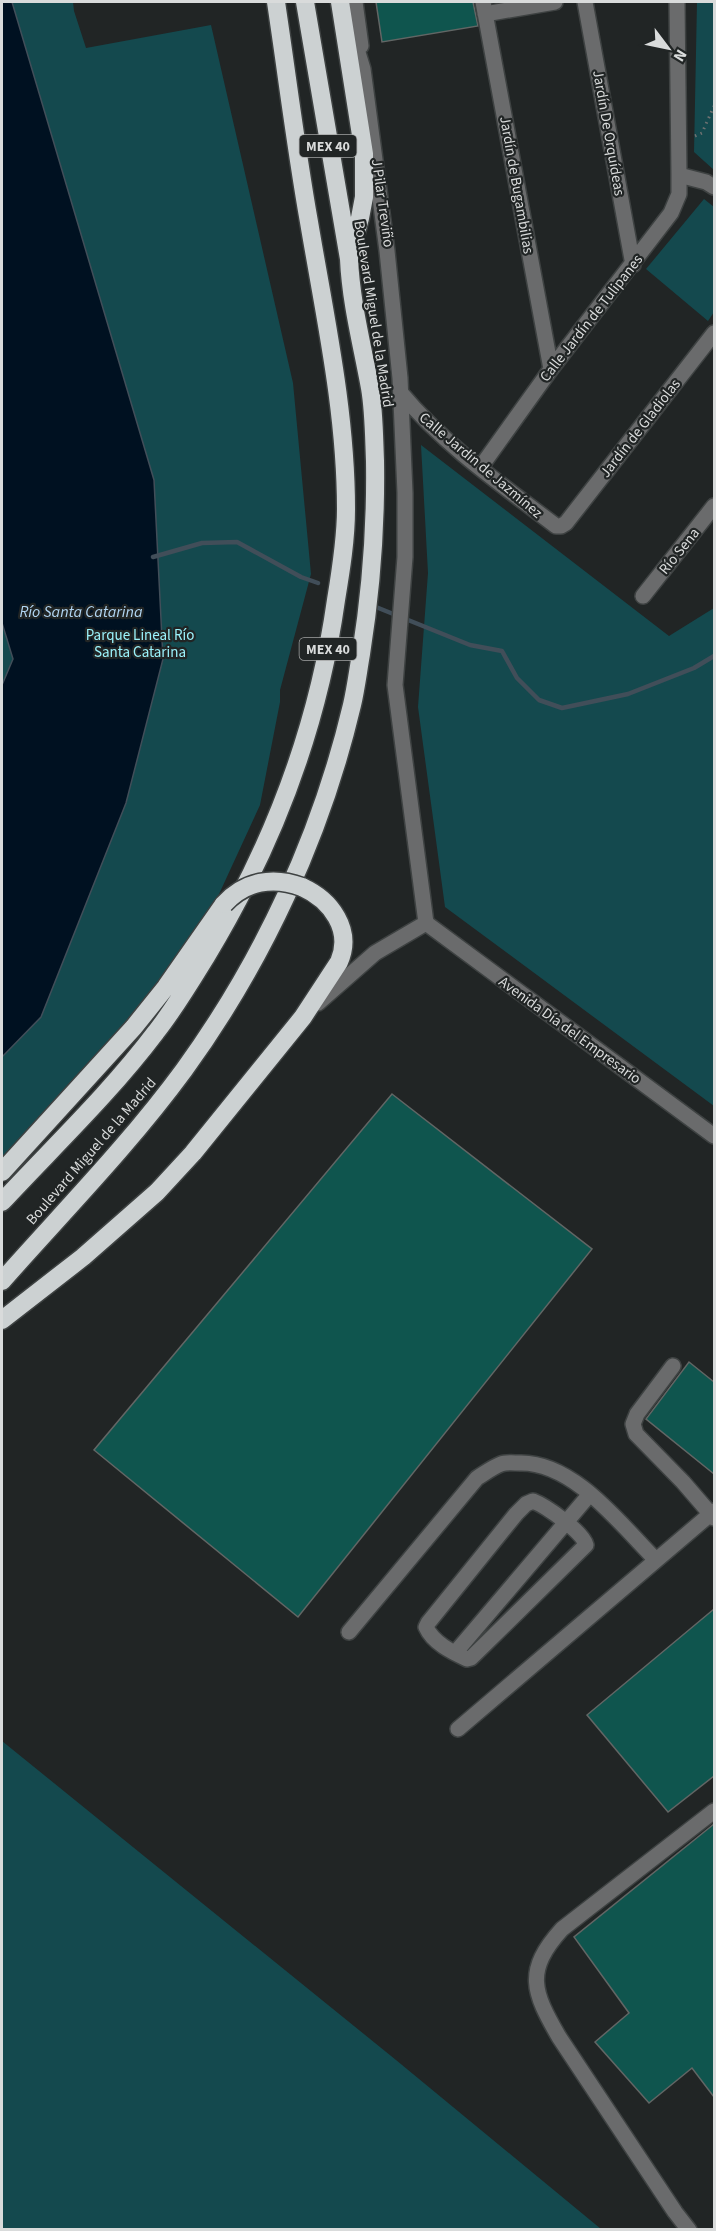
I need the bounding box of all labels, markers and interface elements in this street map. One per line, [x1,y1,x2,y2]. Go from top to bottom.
north arrow [638,18,698,78]
text: N [668,45,692,66]
street label: Jardín De Orquídeas [587,69,630,198]
street label: Jardín de Bugambilias [494,115,539,256]
road number: MEX 40 [300,135,356,157]
street label: J Pilar Treviño [366,158,399,249]
street label: Boulevard Miguel de la Madrid [348,219,399,409]
street label: Calle Jardín de Tulipanes [535,250,648,386]
street label: Jardín de Gladiolas [595,374,686,482]
street label: Calle Jardín de Jazmínez [414,407,547,523]
street label: Río Sena [654,523,705,579]
water label: Río Santa Catarina [19,601,143,623]
park label: Parque Lineal Río Santa Catarina [86,625,194,663]
road number: MEX 40 [300,638,356,660]
street label: Avenida Día del Empresario [494,972,645,1089]
street label: Boulevard Miguel de la Madrid [22,1073,161,1229]

